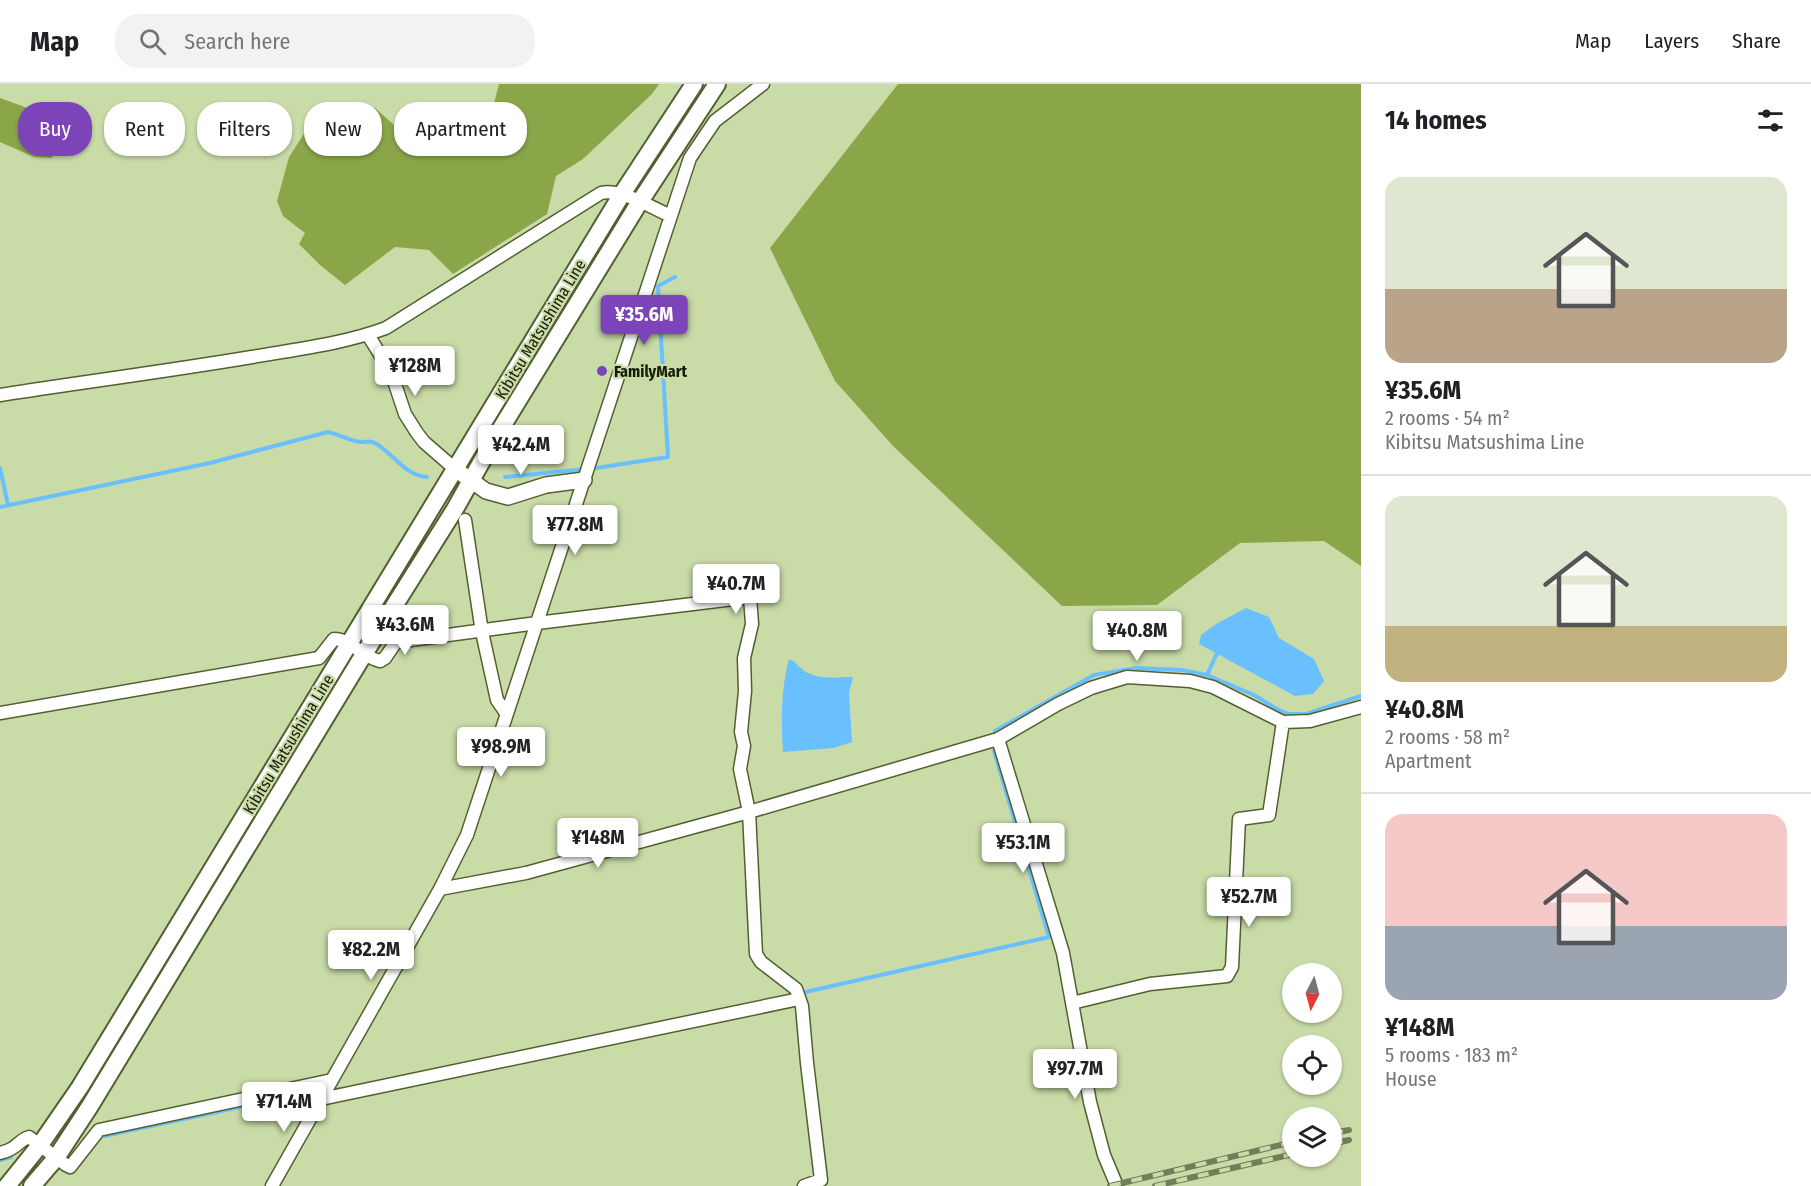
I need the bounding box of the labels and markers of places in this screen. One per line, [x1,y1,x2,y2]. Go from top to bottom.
pin: ¥35.6M [595,295,693,346]
pin: ¥128M [373,346,457,397]
place label: FamilyMart [614,362,688,381]
marker: FamilyMart [595,364,609,378]
pin: ¥42.4M [472,425,570,476]
pin: ¥77.8M [526,505,624,556]
pin: ¥40.7M [687,564,785,615]
pin: ¥43.6M [356,605,454,656]
pin: ¥40.8M [1088,611,1186,662]
pin: ¥98.9M [452,727,550,778]
pin: ¥148M [556,818,640,869]
pin: ¥53.1M [974,823,1072,874]
pin: ¥52.7M [1200,877,1298,928]
pin: ¥82.2M [322,930,420,981]
pin: ¥97.7M [1026,1049,1124,1100]
pin: ¥71.4M [235,1082,333,1133]

